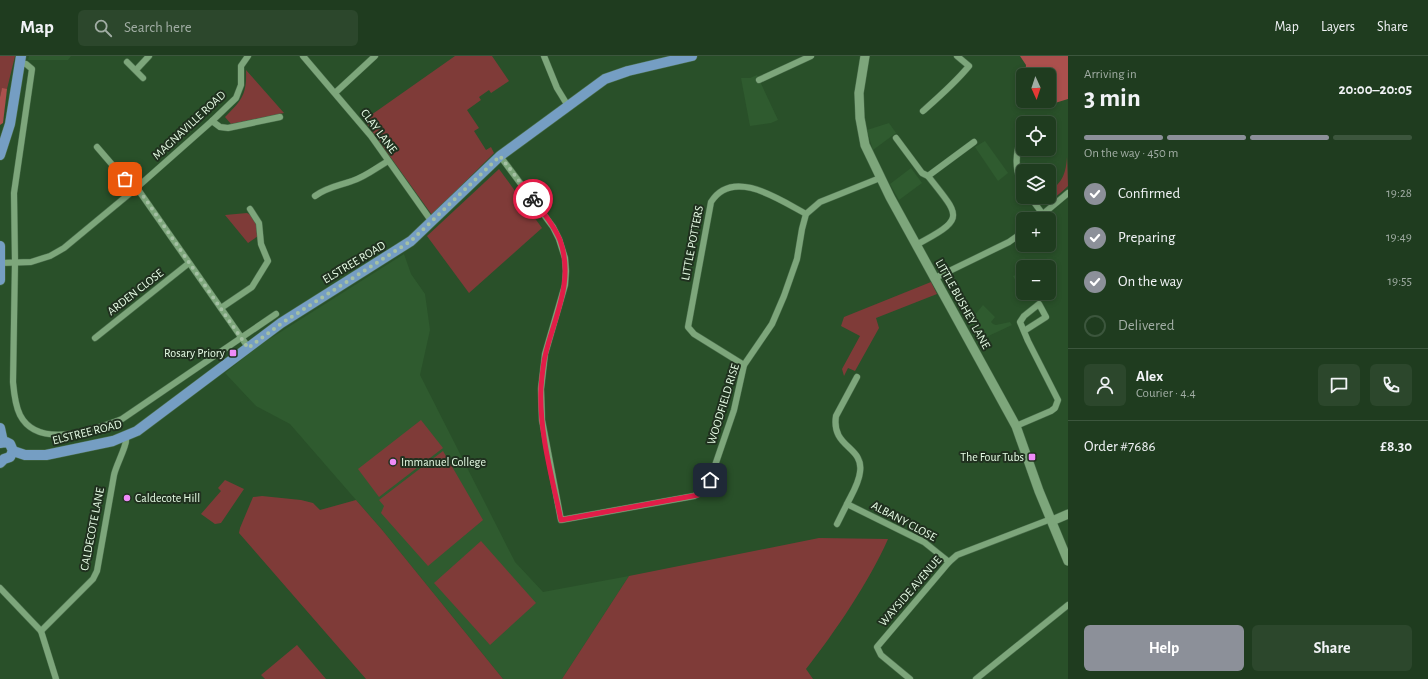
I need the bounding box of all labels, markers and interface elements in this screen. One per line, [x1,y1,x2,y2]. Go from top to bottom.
search box [78,10,358,46]
icon: search [92,17,114,39]
text: Map [20,18,54,37]
text: Search here [124,20,192,35]
text: Map [1274,20,1299,34]
text: Layers [1321,20,1355,34]
text: Share [1377,20,1408,34]
north arrow [1016,68,1056,108]
map controls [1016,68,1056,300]
text: Arriving in [1084,68,1137,81]
text: 20:00–20:05 [1339,82,1412,97]
text: 3 min [1084,85,1141,111]
street label: MAGNAVILLE ROAD [150,88,228,162]
street label: CLAY LANE [359,107,400,155]
button: locate [1016,116,1056,156]
text: On the way · 450 m [1084,147,1178,160]
pin [108,162,142,196]
button: layers [1016,164,1056,204]
icon: bag [114,168,136,190]
courier [513,179,553,219]
icon: check [1084,183,1106,205]
text: Confirmed [1118,186,1180,201]
text: 19:28 [1386,187,1412,200]
icon: bike [522,188,544,210]
street label: LITTLE POTTERS [679,204,705,281]
button: + [1016,212,1056,252]
icon: check [1084,227,1106,249]
text: Preparing [1118,230,1175,245]
text: 19:49 [1386,231,1412,244]
street label: ELSTREE ROAD [320,238,388,285]
street label: LITTLE BUSHEY LANE [933,257,993,351]
button: − [1016,260,1056,300]
street label: ARDEN CLOSE [105,266,165,317]
icon: check [1084,271,1106,293]
text: On the way [1118,274,1183,289]
text: 19:55 [1388,275,1412,288]
text: Delivered [1118,318,1175,333]
place label: Rosary Priory [164,347,225,360]
marker: Rosary Priory [228,348,238,358]
street label: WOODFIELD RISE [705,362,741,446]
button: person [1084,364,1126,406]
button: chat [1318,364,1360,406]
button: phone [1370,364,1412,406]
text: Alex [1136,369,1163,384]
text: Courier · 4.4 [1136,387,1196,400]
street label: ELSTREE ROAD [51,418,123,446]
text: Order #7686 [1084,439,1156,454]
text: £8.30 [1380,439,1412,454]
place label: The Four Tubs [960,451,1024,463]
marker: The Four Tubs [1027,452,1037,462]
place label: Immanuel College [401,456,486,468]
marker: Immanuel College [388,457,398,467]
pin [693,463,727,497]
icon: home [699,469,721,491]
street label: CALDECOTE LANE [78,486,106,572]
place label: Caldecote Hill [135,492,200,504]
marker: Caldecote Hill [122,493,132,503]
street label: ALBANY CLOSE [870,499,939,543]
street label: WAYSIDE AVENUE [877,554,944,628]
button: Help [1084,625,1244,671]
button: Share [1252,625,1412,671]

